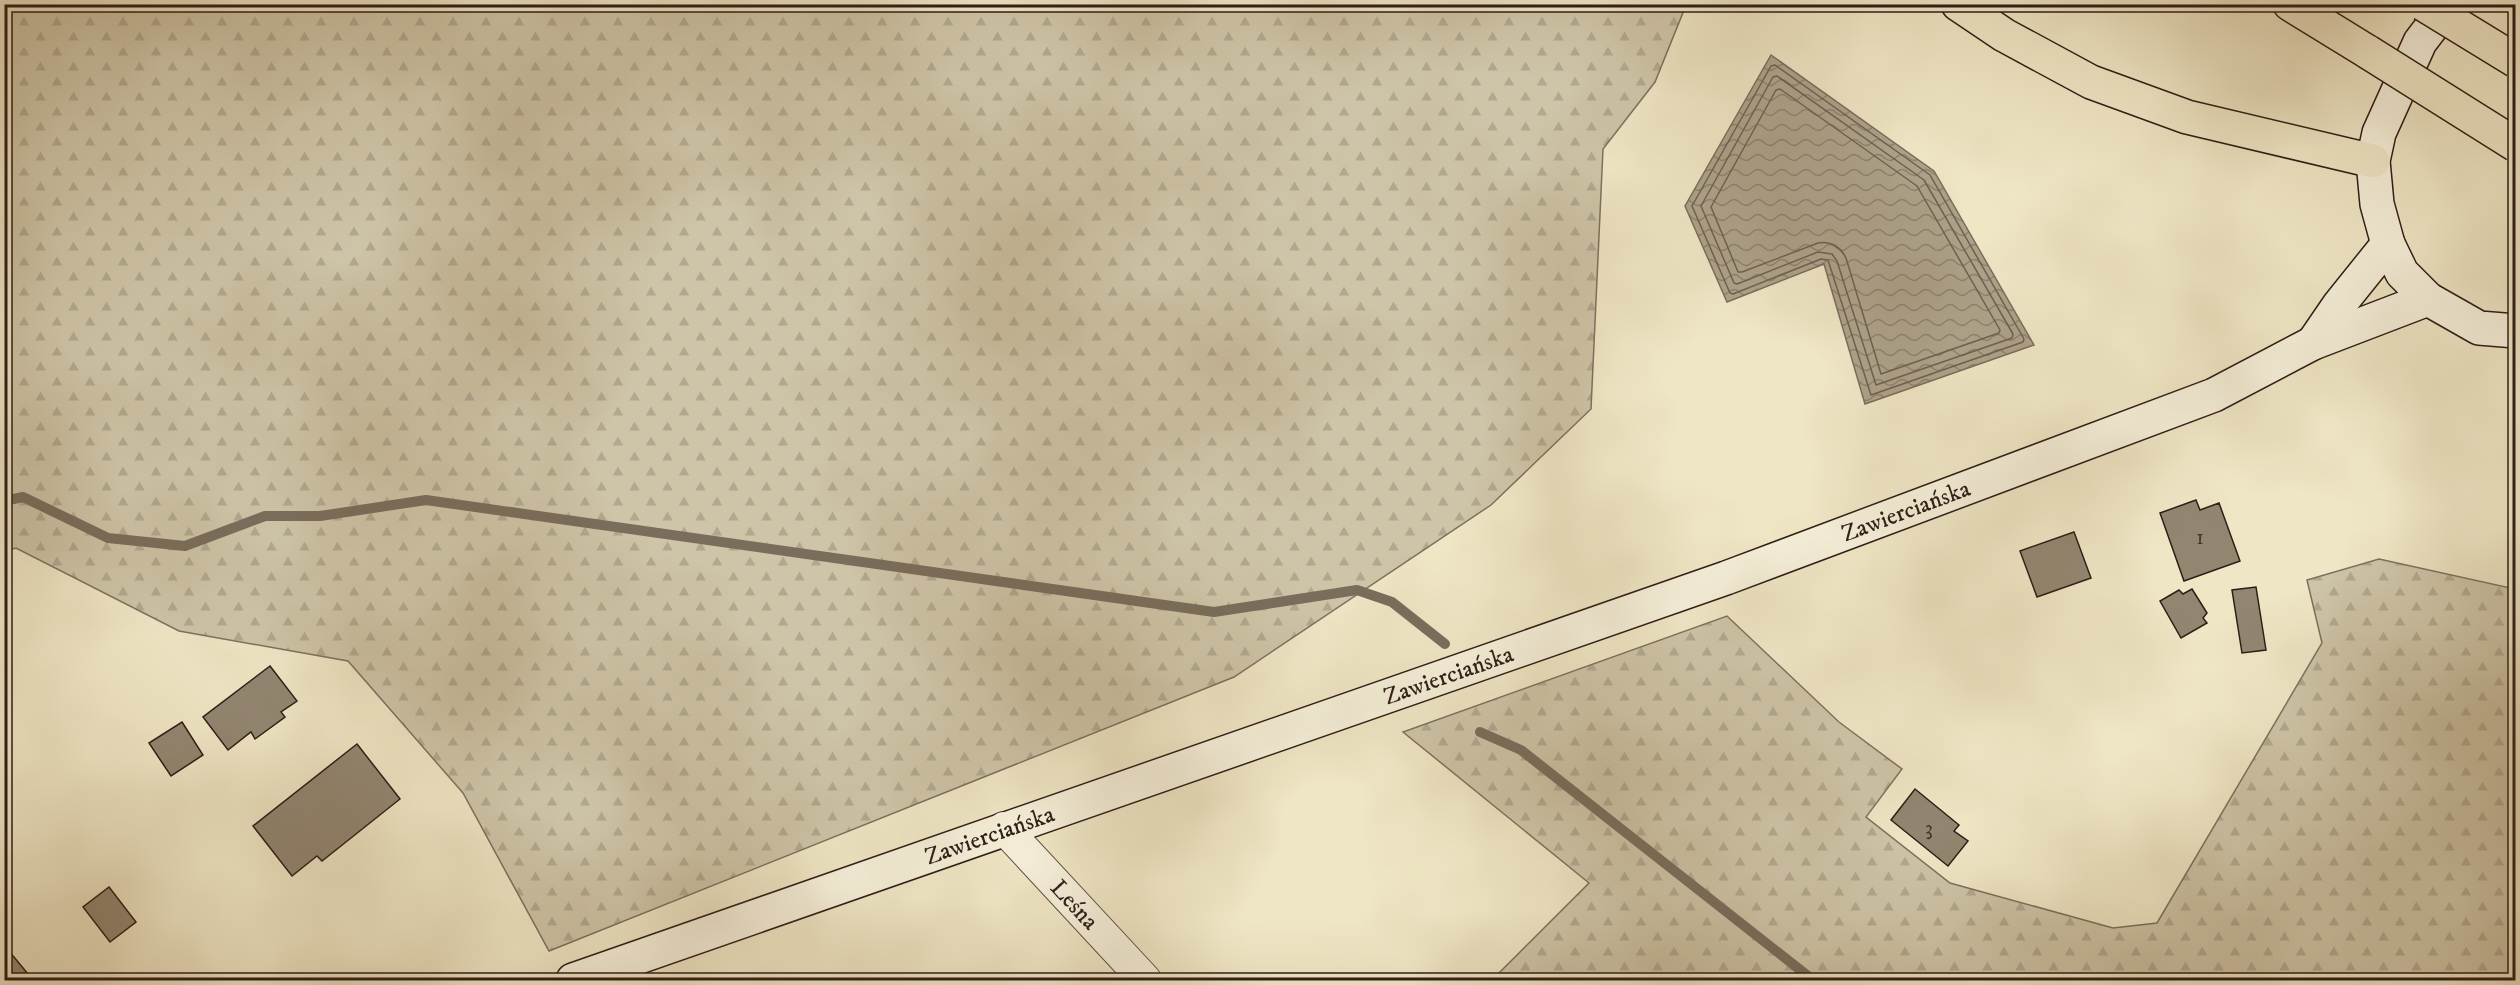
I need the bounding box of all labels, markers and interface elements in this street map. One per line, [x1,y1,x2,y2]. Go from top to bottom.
street label: Zawierciańska [1837,473,1975,549]
house number: 1 [2196,525,2204,551]
street label: Zawierciańska [1380,639,1518,712]
street label: Zawierciańska [921,799,1059,872]
house number: 3 [1925,816,1933,842]
street label: Leśna [1043,873,1105,937]

